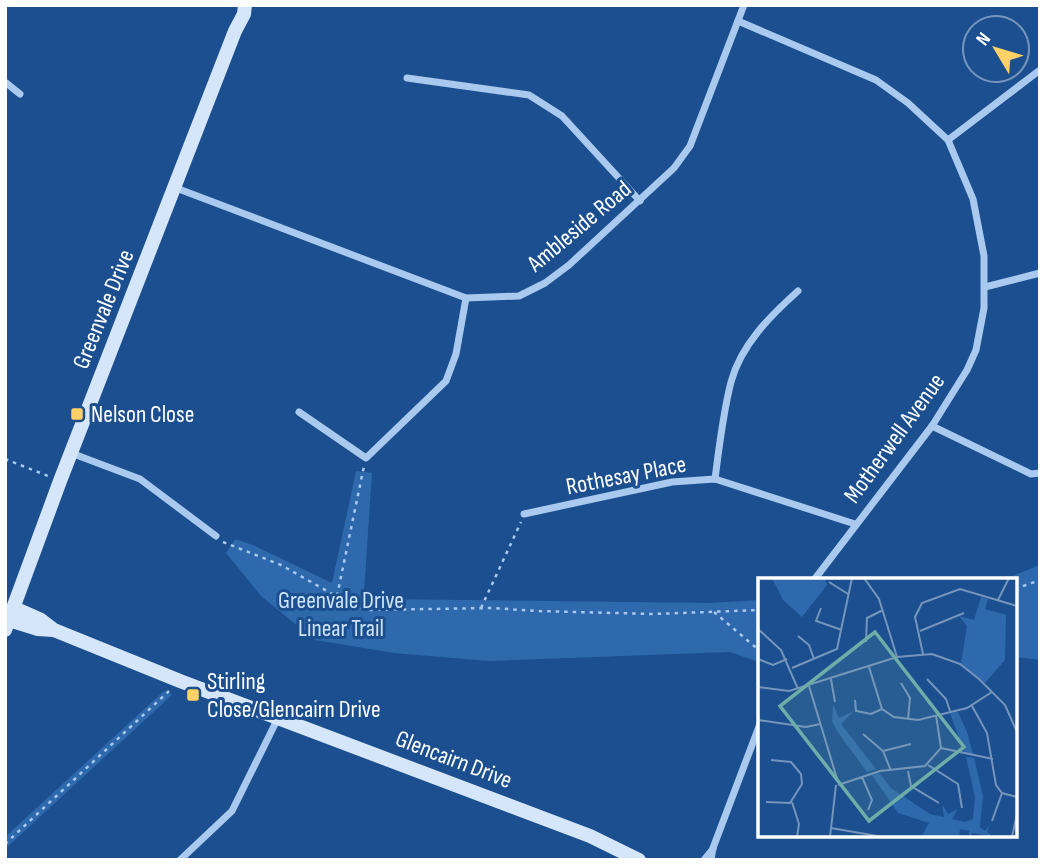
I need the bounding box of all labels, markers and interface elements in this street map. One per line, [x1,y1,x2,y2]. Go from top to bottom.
north arrow [961,14,1031,84]
text: N [972,28,996,51]
street label: Ambleside Road [521,175,637,279]
street label: Greenvale Drive [66,245,141,373]
street label: Motherwell Avenue [838,368,951,509]
place label: Nelson Close [91,400,194,429]
marker: Nelson Close [69,406,85,422]
street label: Rothesay Place [564,450,689,501]
inset map [758,578,1017,837]
park label: Greenvale Drive Linear Trail [278,586,404,643]
place label: Stirling Close/Glencairn Drive [207,667,381,724]
marker: Stirling Close/Glencairn Drive [185,687,201,703]
street label: Glencairn Drive [392,724,516,795]

